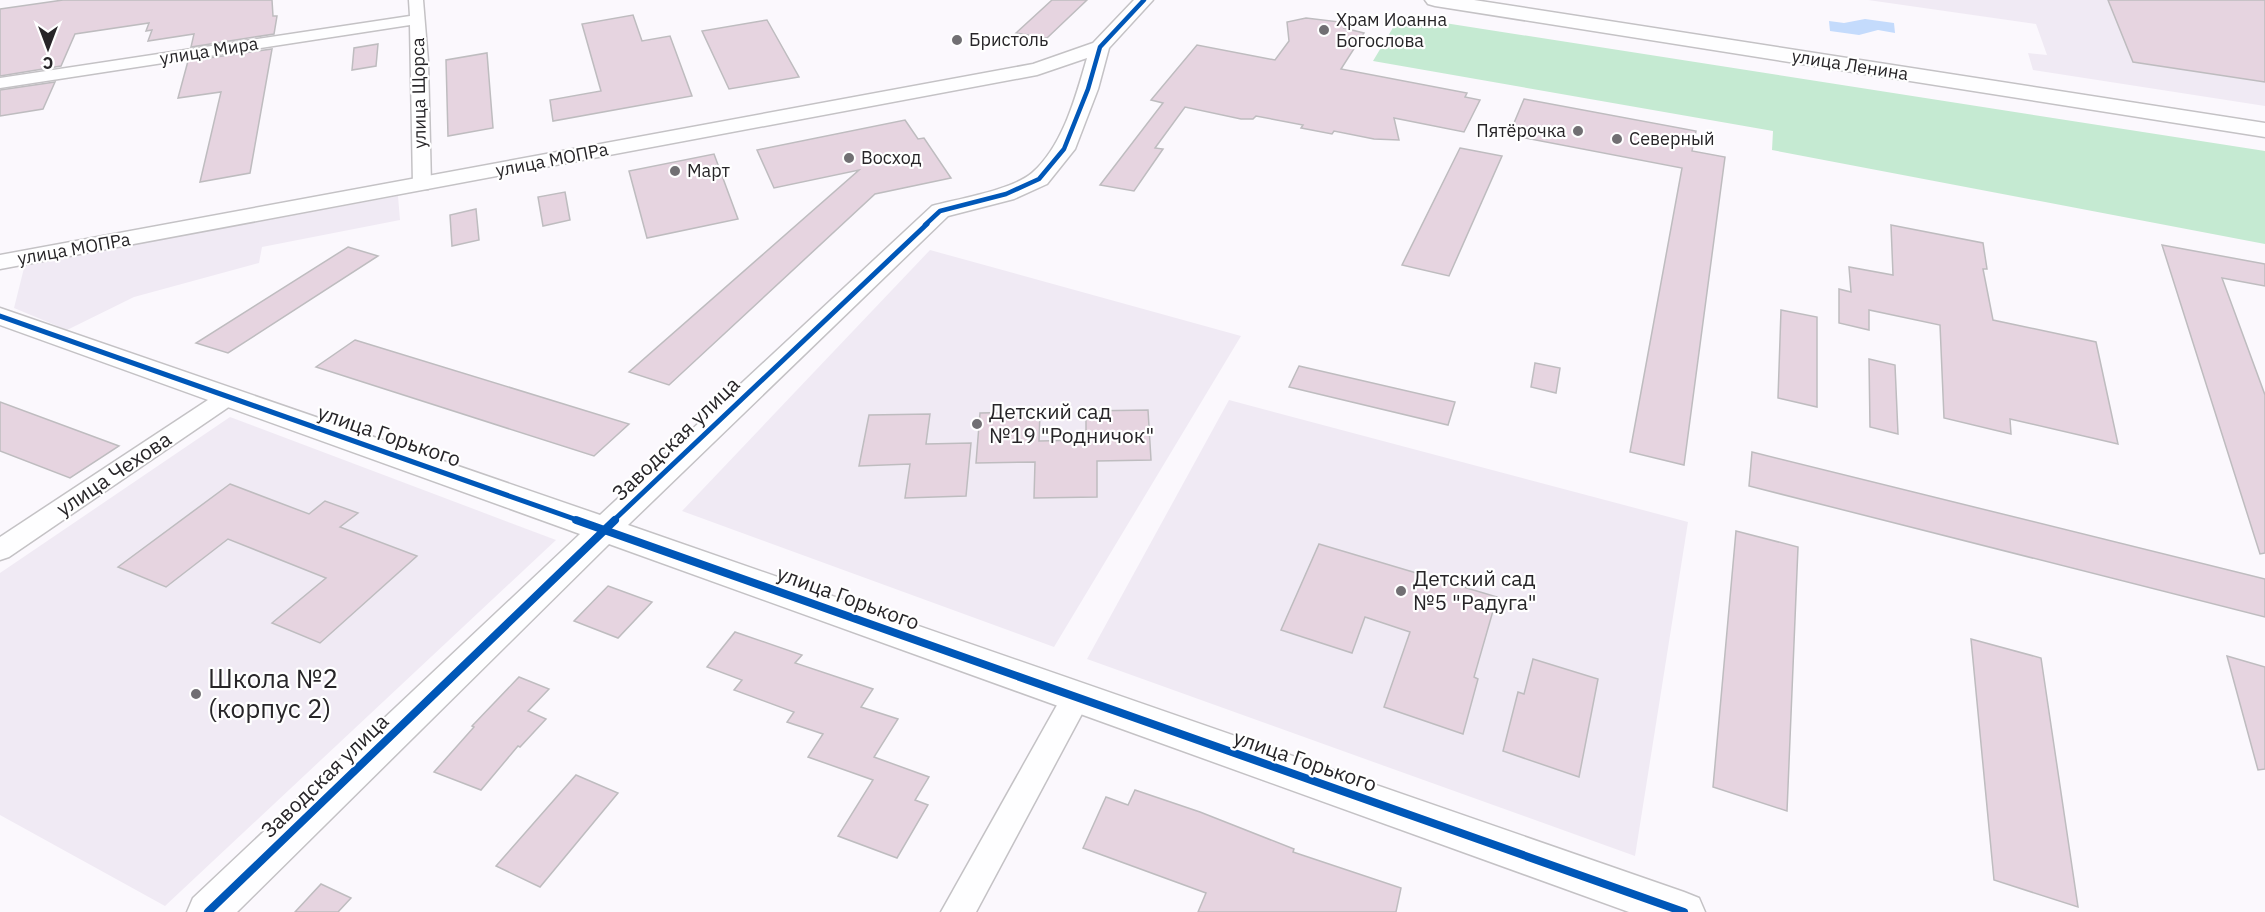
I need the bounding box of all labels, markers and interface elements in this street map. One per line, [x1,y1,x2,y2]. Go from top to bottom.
place label: Храм Иоанна Богослова [1336,8,1447,52]
north arrow [18,18,78,78]
marker: Храм Иоанна Богослова [1317,23,1331,37]
place label: Бристоль [969,28,1048,51]
street label: улица Мира [158,31,260,70]
marker: Бристоль [950,33,964,47]
street label: улица Щорса [406,37,431,149]
street label: улица Ленина [1790,44,1910,85]
text: С [43,53,53,73]
place label: Пятёрочка [1476,119,1566,142]
marker: Пятёрочка [1571,124,1585,138]
place label: Северный [1629,127,1715,150]
marker: Северный [1610,132,1624,146]
street label: улица МОПРа [494,137,611,182]
place label: Восход [861,146,922,169]
marker: Восход [842,151,856,165]
place label: Март [687,159,730,182]
marker: Март [668,164,682,178]
street label: улица МОПРа [16,227,133,270]
street label: Заводская улица [605,370,745,506]
street label: улица Горького [314,397,465,473]
place label: Детский сад №19 "Родничок" [989,397,1154,449]
marker: Детский сад №19 "Родничок" [970,417,984,431]
street label: улица Чехова [51,424,176,522]
street label: улица Горького [773,558,924,636]
place label: Детский сад №5 "Радуга" [1413,564,1537,616]
marker: Детский сад №5 "Радуга" [1394,584,1408,598]
place label: Школа №2 (корпус 2) [208,661,338,725]
marker: Школа №2 (корпус 2) [189,687,203,701]
street label: Заводская улица [254,707,394,843]
street label: улица Горького [1230,722,1381,798]

